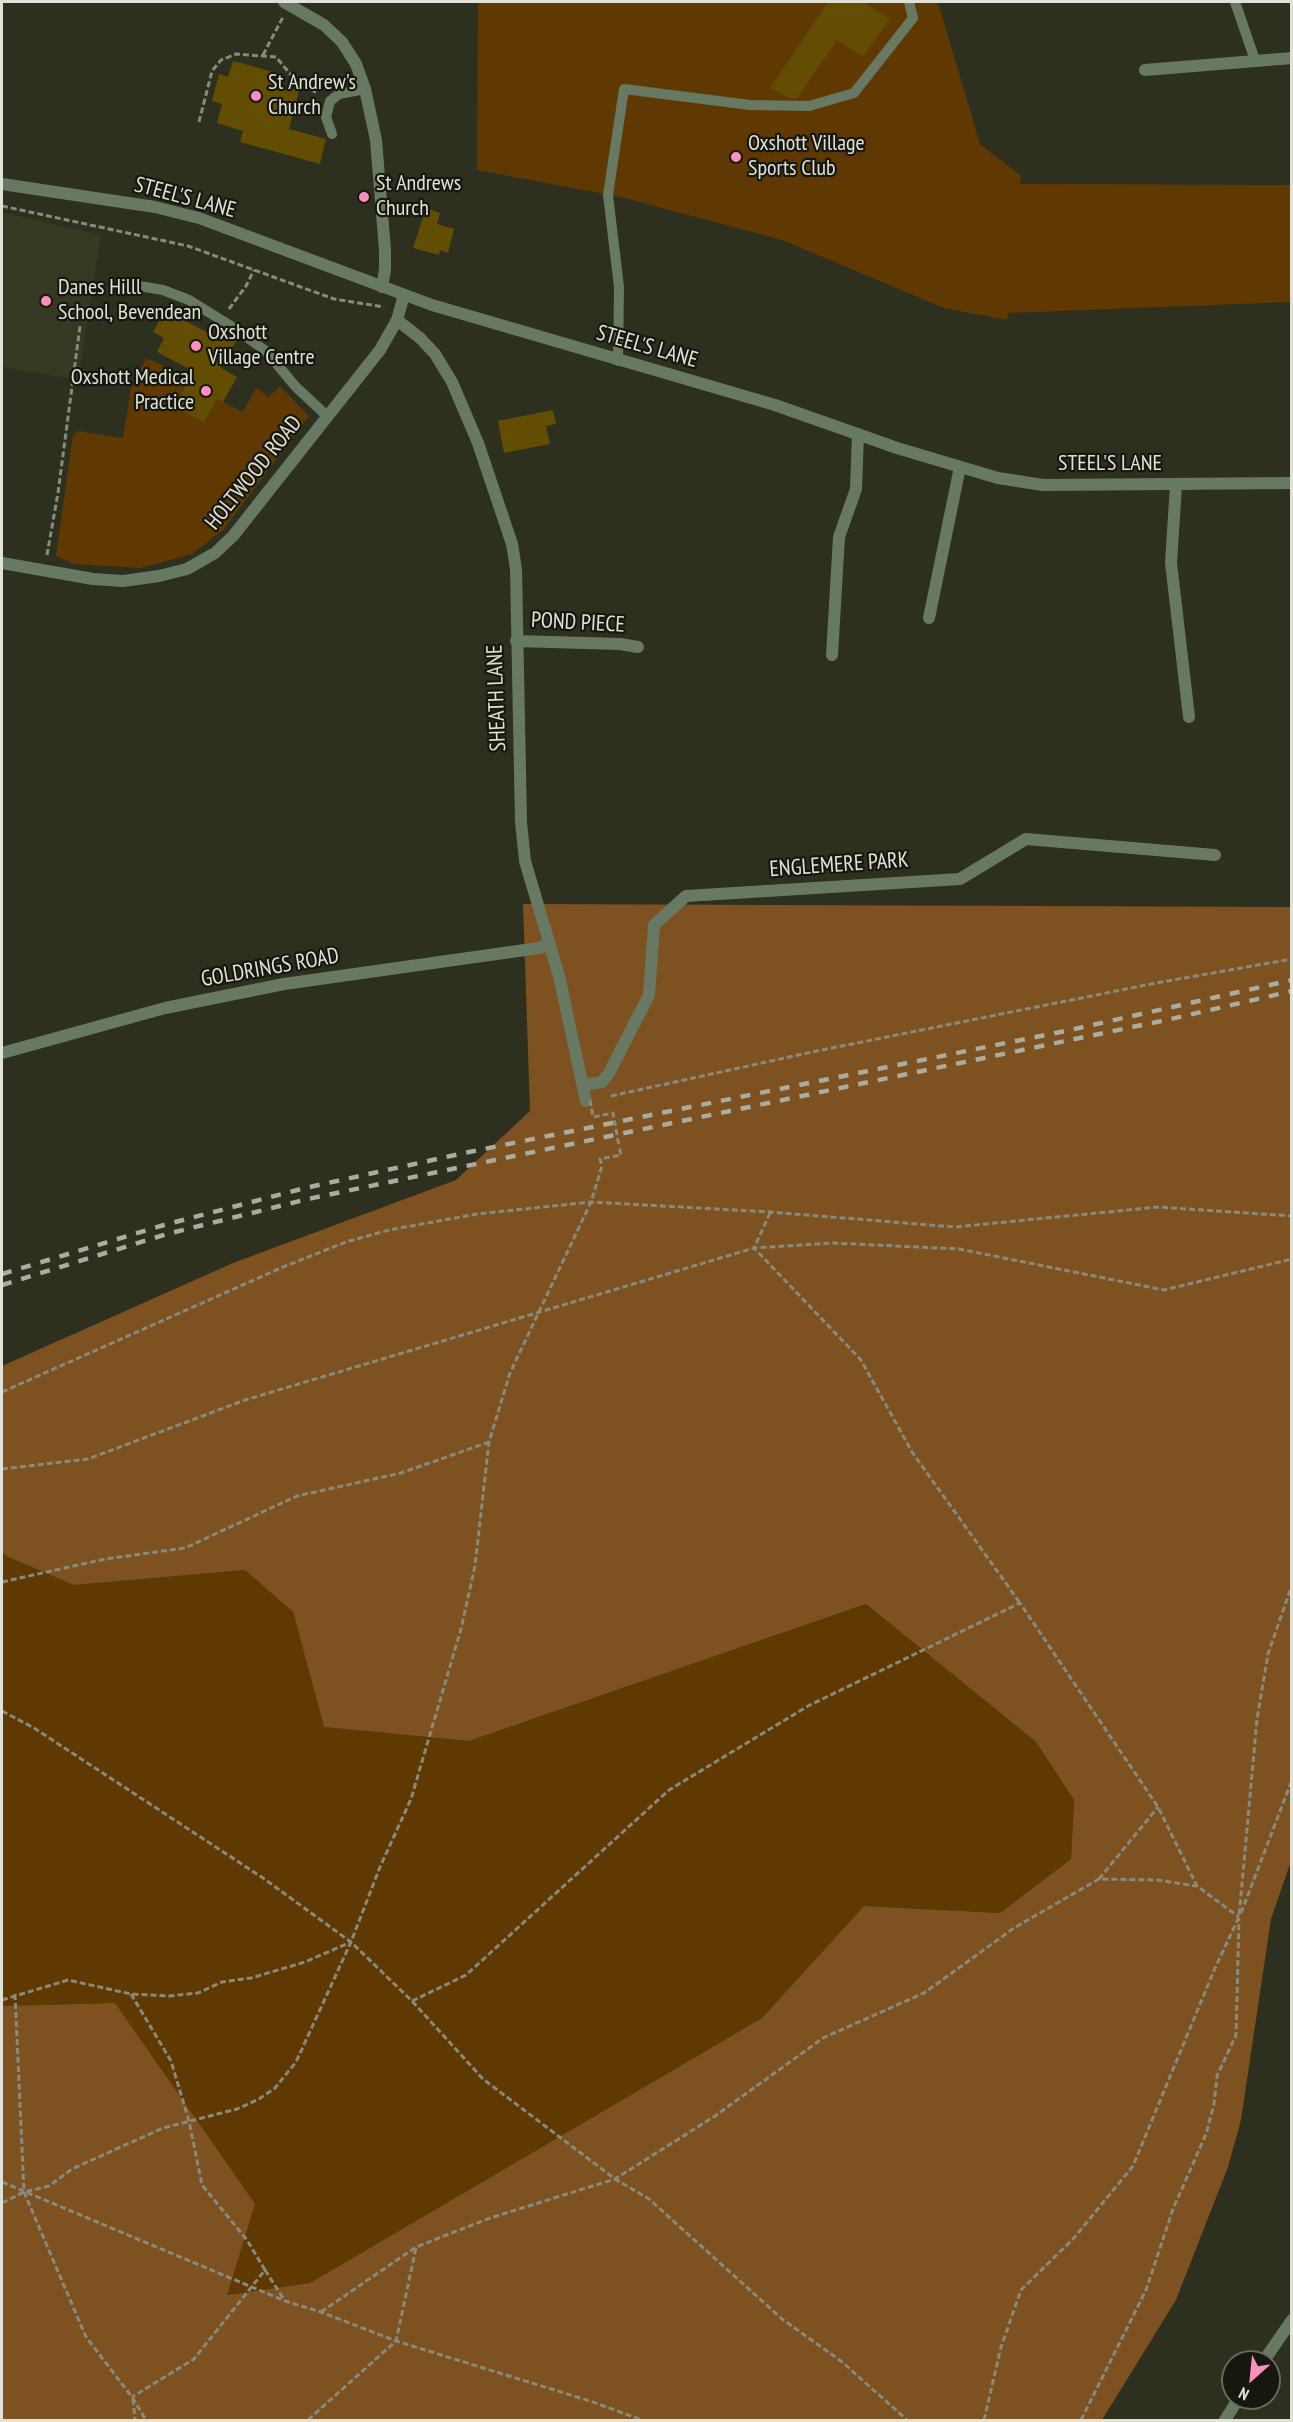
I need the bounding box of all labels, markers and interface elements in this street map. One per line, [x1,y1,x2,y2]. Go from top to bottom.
place label: St Andrew's Church [268,70,356,122]
marker: St Andrew's Church [249,89,263,103]
place label: Oxshott Village Sports Club [748,131,865,182]
marker: Oxshott Village Sports Club [729,150,743,164]
place label: St Andrews Church [376,171,461,222]
street label: STEEL'S LANE [131,172,239,224]
marker: St Andrews Church [357,190,371,204]
place label: Danes Hilll School, Bevendean [58,275,201,326]
marker: Danes Hilll School, Bevendean [39,294,53,308]
place label: Oxshott Village Centre [208,320,315,372]
street label: STEEL'S LANE [593,320,701,374]
marker: Oxshott Village Centre [189,339,203,353]
place label: Oxshott Medical Practice [71,365,194,416]
marker: Oxshott Medical Practice [199,384,213,398]
street label: HOLTWOOD ROAD [200,411,308,535]
street label: STEEL'S LANE [1058,451,1162,477]
street label: POND PIECE [530,607,626,639]
street label: SHEATH LANE [482,644,512,752]
street label: ENGLEMERE PARK [769,847,909,883]
street label: GOLDRINGS ROAD [199,943,341,993]
north arrow [1221,2350,1281,2410]
text: N [1235,2383,1252,2405]

